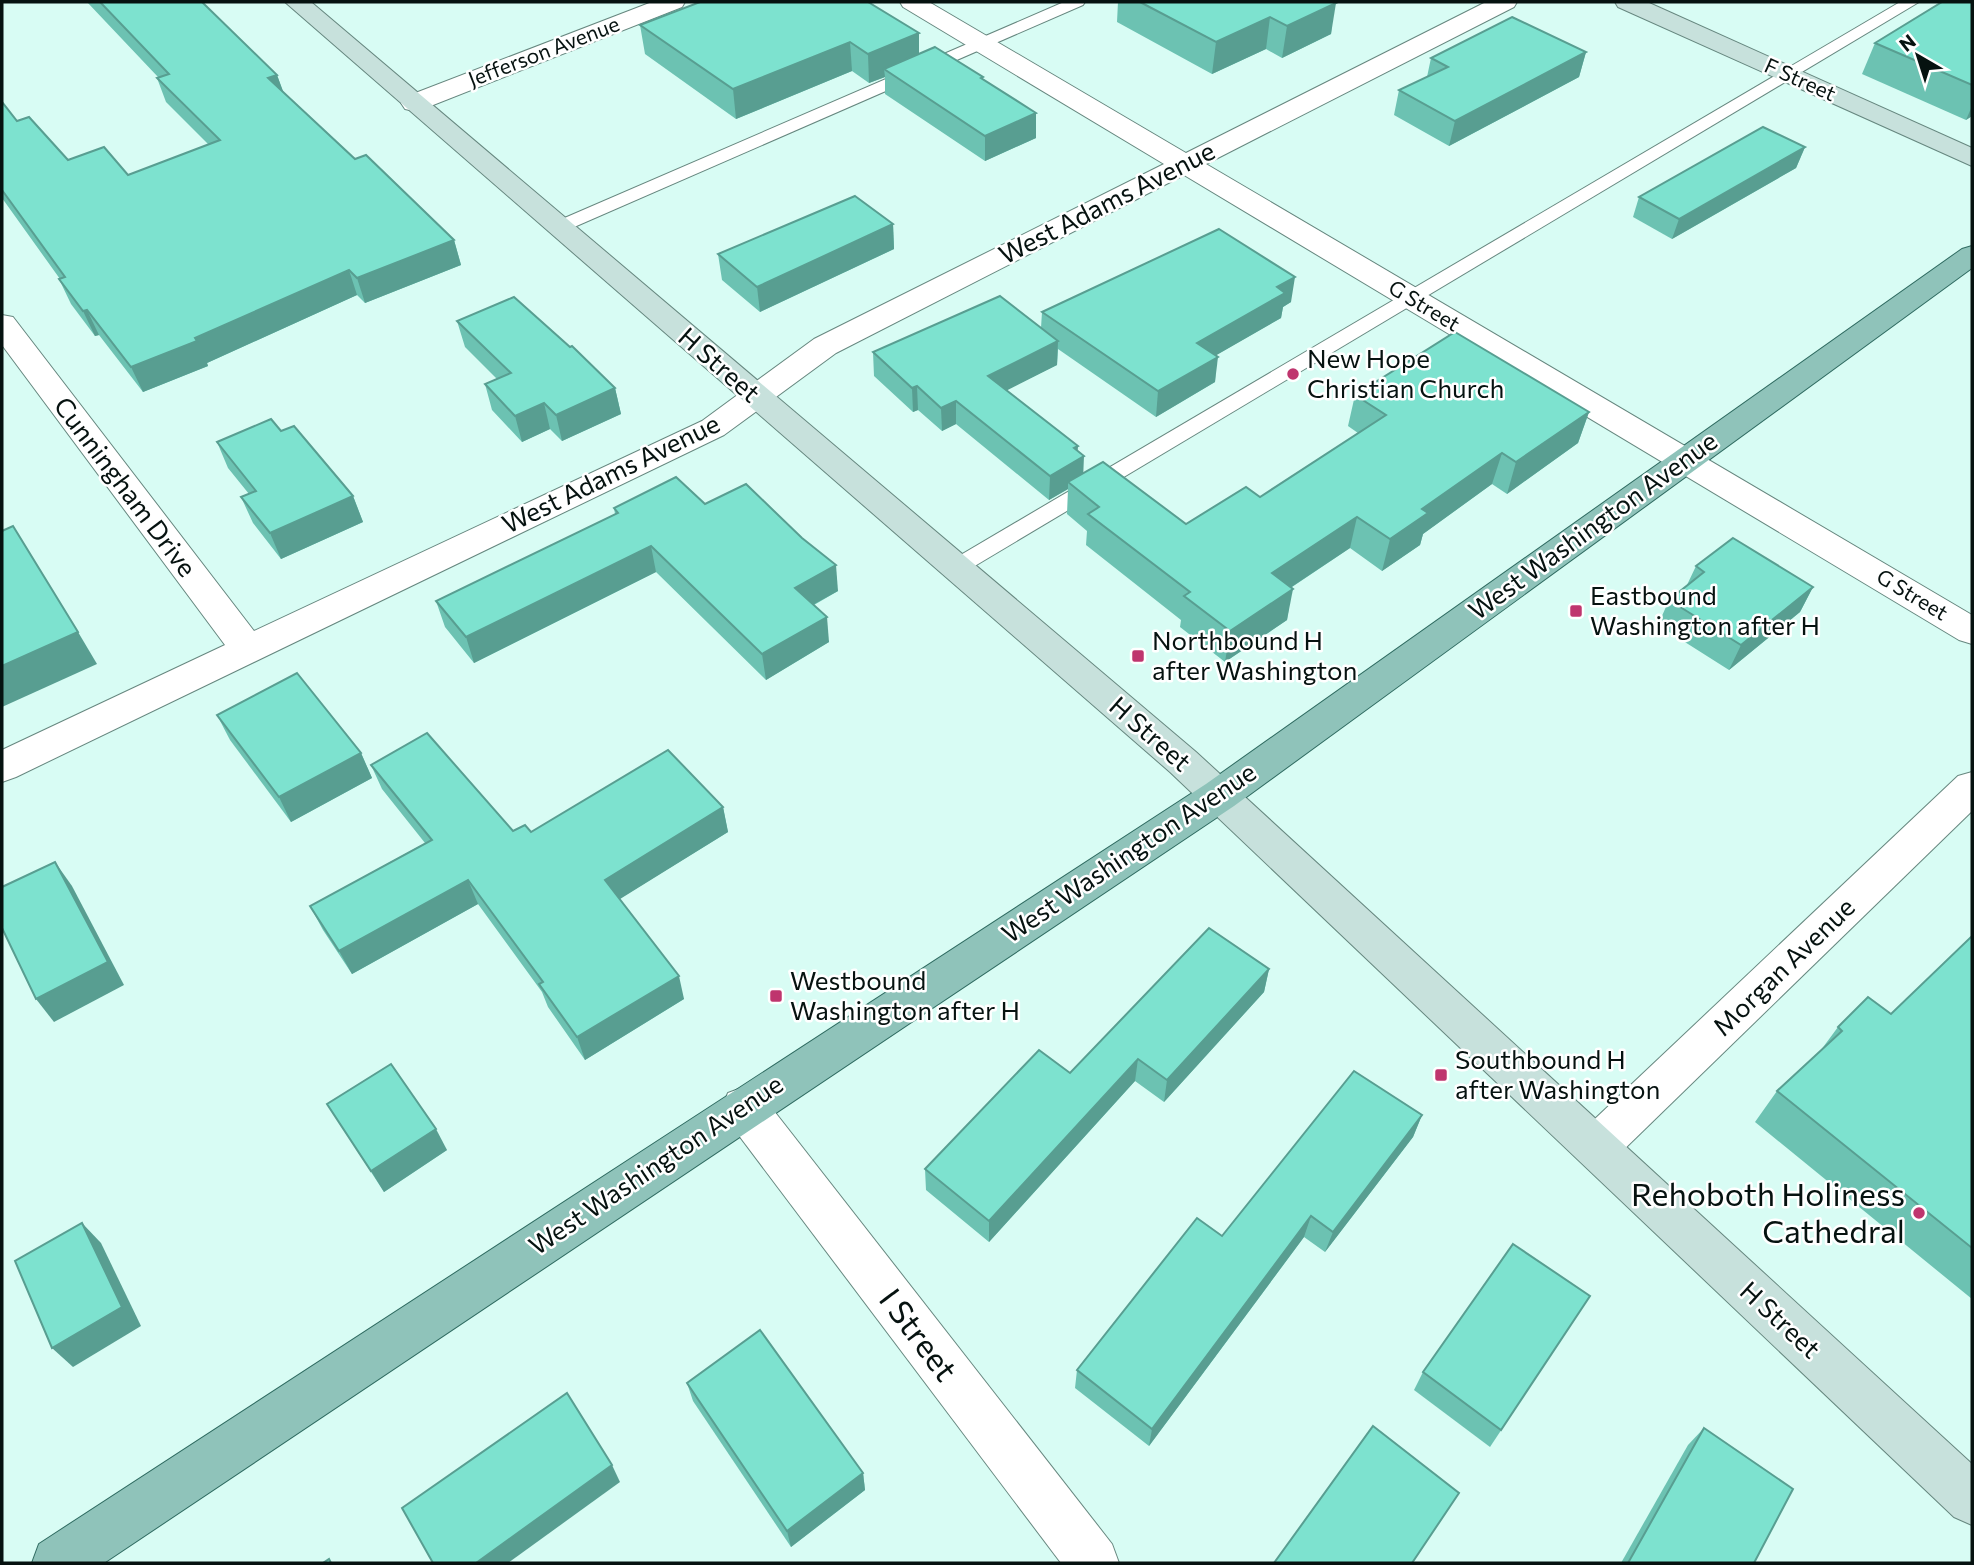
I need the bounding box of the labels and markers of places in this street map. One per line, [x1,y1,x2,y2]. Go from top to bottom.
place label: New Hope Christian Church [1307,342,1504,403]
marker: New Hope Christian Church [1285,366,1301,382]
place label: Eastbound Washington after H [1590,579,1820,640]
marker: Eastbound Washington after H [1568,603,1584,619]
place label: Northbound H after Washington [1152,624,1357,685]
marker: Northbound H after Washington [1130,648,1146,664]
place label: Westbound Washington after H [790,964,1020,1025]
marker: Westbound Washington after H [768,988,784,1004]
place label: Southbound H after Washington [1455,1043,1660,1104]
marker: Southbound H after Washington [1433,1067,1449,1083]
place label: Rehoboth Holiness Cathedral [1631,1173,1905,1250]
marker: Rehoboth Holiness Cathedral [1911,1205,1927,1221]

